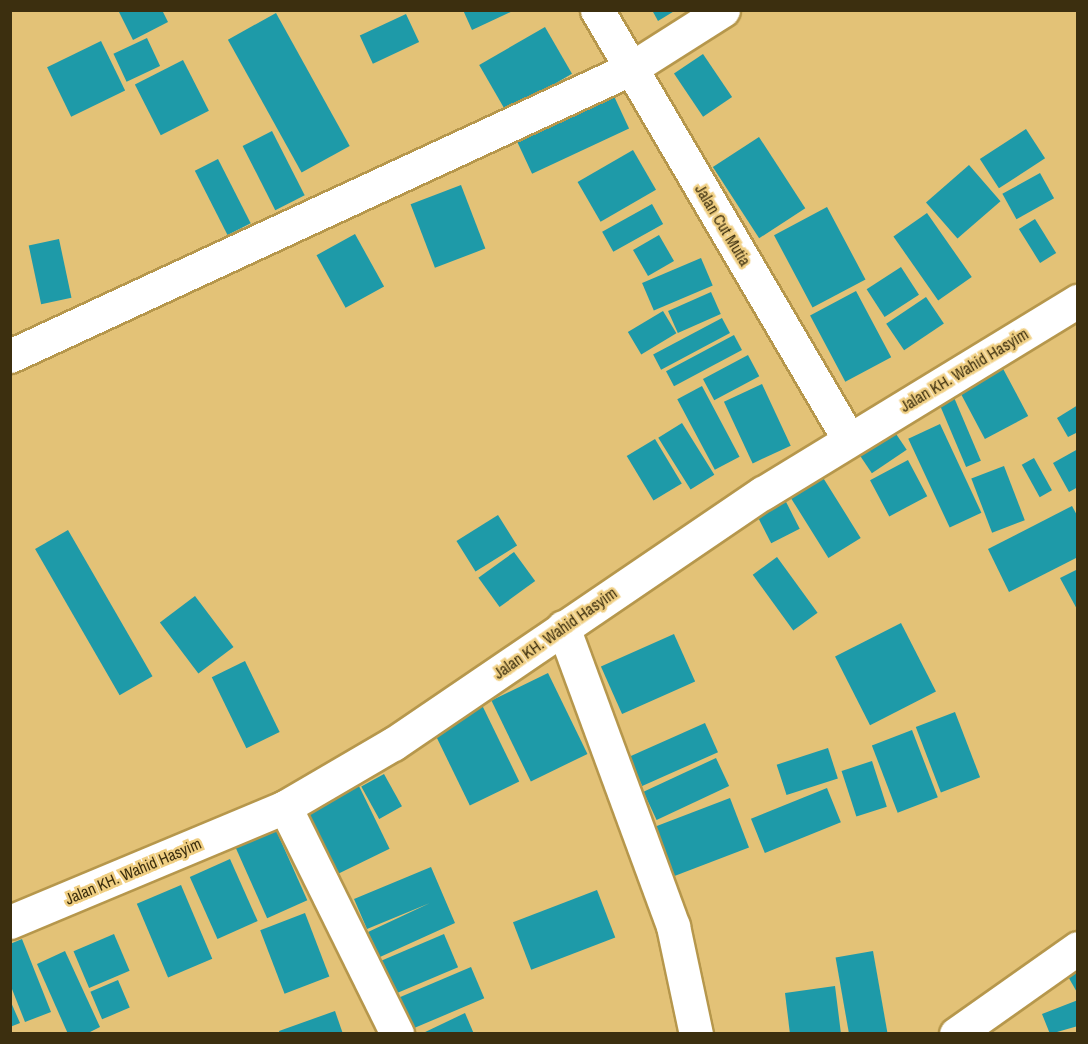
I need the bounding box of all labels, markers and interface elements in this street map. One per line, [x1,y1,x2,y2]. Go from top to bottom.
street label: Jalan Cut Mutia [691,181,755,269]
street label: Jalan KH. Wahid Hasyim [896,324,1032,416]
street label: Jalan KH. Wahid Hasyim [490,583,620,683]
street label: Jalan KH. Wahid Hasyim [62,834,204,908]

